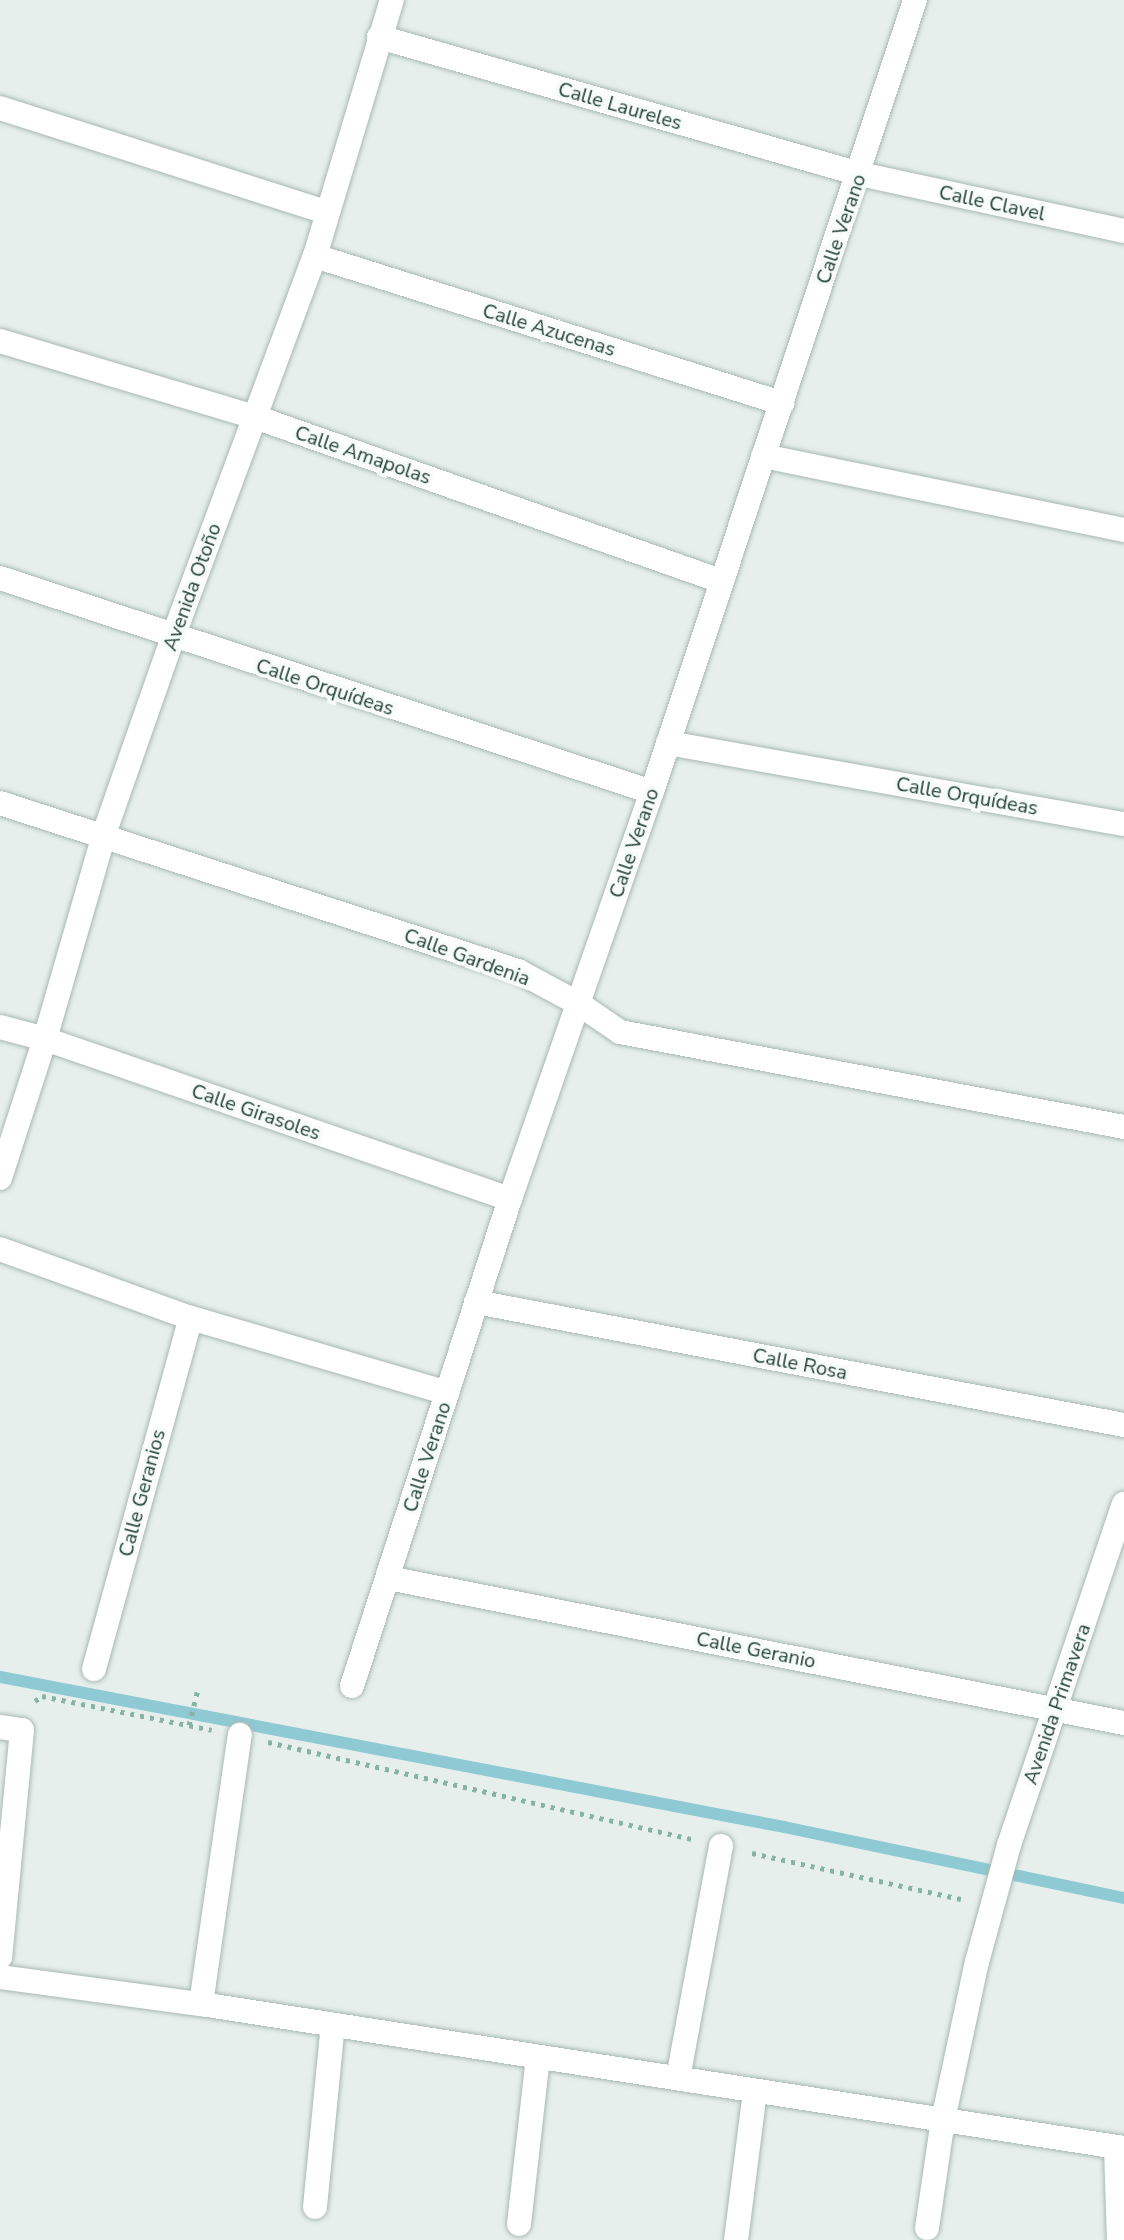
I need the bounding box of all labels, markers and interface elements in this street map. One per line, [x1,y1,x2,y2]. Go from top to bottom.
street label: Calle Laureles [555,77,685,135]
street label: Calle Verano [811,171,871,287]
street label: Calle Clavel [937,180,1047,226]
street label: Calle Azucenas [480,298,618,362]
street label: Calle Amapolas [292,420,434,490]
street label: Avenida Otoño [158,520,226,654]
street label: Calle Orquídeas [253,653,397,721]
street label: Calle Orquídeas [894,772,1040,820]
street label: Calle Verano [604,785,664,901]
street label: Calle Gardenia [401,923,533,991]
street label: Calle Girasoles [188,1079,324,1145]
street label: Calle Rosa [751,1343,849,1385]
street label: Calle Verano [398,1399,456,1515]
street label: Calle Geranios [113,1427,171,1559]
street label: Avenida Primavera [1018,1620,1096,1788]
street label: Calle Geranio [694,1627,818,1673]

